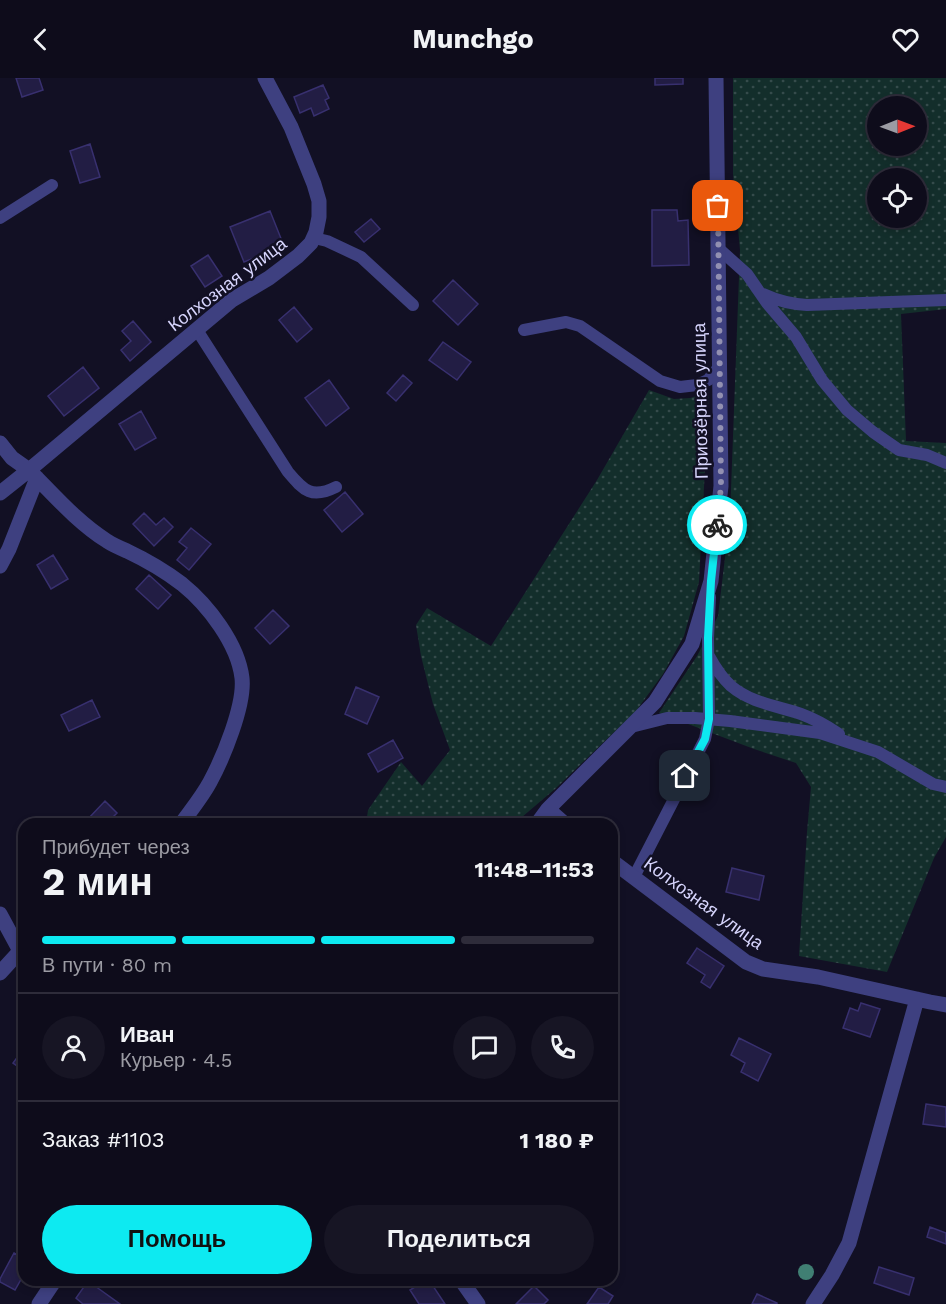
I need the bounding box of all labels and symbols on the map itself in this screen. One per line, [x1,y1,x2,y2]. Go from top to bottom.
north arrow [867,96,927,156]
pin [692,180,743,231]
street label: Колхозная улица [164,232,291,335]
street label: Приозёрная улица [688,322,712,479]
courier [687,495,747,555]
pin [659,750,710,801]
street label: Колхозная улица [640,853,769,954]

